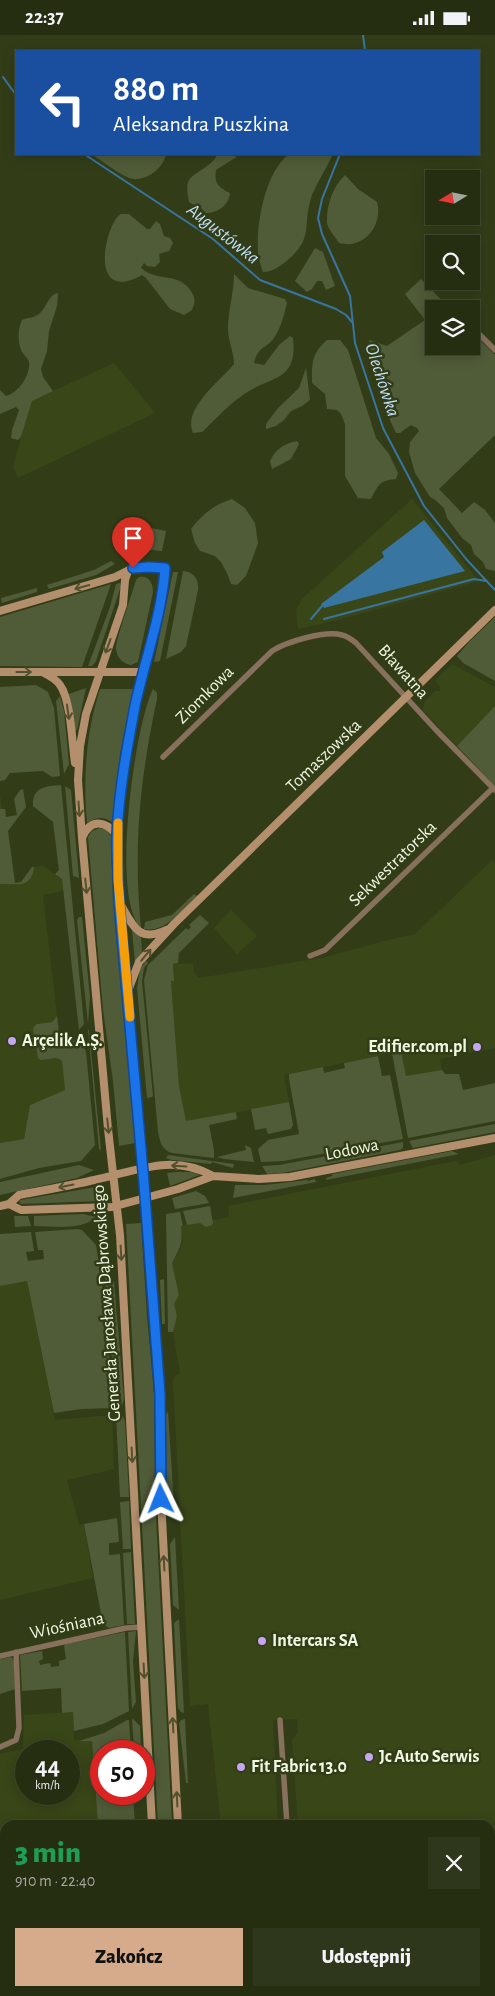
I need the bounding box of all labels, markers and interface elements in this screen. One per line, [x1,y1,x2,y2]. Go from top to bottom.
text: 22:37 [25,8,64,27]
icon: left [30,70,95,135]
text: 880 m [113,72,199,107]
text: Aleksandra Puszkina [113,113,289,135]
north arrow [425,170,480,225]
map controls [425,170,480,355]
water label: Augustówka [183,199,263,268]
button: search [425,235,480,290]
button: layers [425,300,480,355]
water label: Olechówka [361,341,403,419]
pin [112,517,154,568]
icon: arrive [119,524,147,552]
one-way arrow [75,582,91,592]
one-way arrow [103,638,112,653]
street label: Bławatna [374,641,432,703]
street label: Ziomkowa [173,663,237,727]
one-way arrow [16,667,32,677]
one-way arrow [63,704,73,720]
street label: Tomaszowska [283,716,365,796]
one-way arrow [75,801,84,817]
street label: Sekwestratorska [346,818,440,910]
one-way arrow [81,878,91,894]
one-way arrow [140,949,151,962]
place label: Arçelik A.Ş. [22,1032,103,1050]
marker: Arçelik A.Ş. [6,1035,18,1047]
place label: Edifier.com.pl [368,1038,467,1056]
marker: Edifier.com.pl [471,1041,483,1053]
one-way arrow [103,1118,113,1134]
street label: Lodowa [324,1136,380,1164]
one-way arrow [171,1161,187,1170]
one-way arrow [59,1182,75,1191]
street label: Generała Jarosława Dąbrowskiego [90,1184,124,1422]
one-way arrow [117,1245,126,1261]
one-way arrow [128,1447,137,1463]
position arrow [134,1472,186,1524]
one-way arrow [160,1555,169,1571]
street label: Wiośniana [28,1609,106,1643]
place label: Intercars SA [272,1632,359,1650]
marker: Intercars SA [256,1635,268,1647]
one-way arrow [139,1662,148,1678]
one-way arrow [168,1717,177,1733]
speed limit sign: 50 [90,1740,155,1805]
place label: Jc Auto Serwis [379,1748,480,1766]
marker: Jc Auto Serwis [363,1751,375,1763]
text: 44 [35,1754,60,1779]
place label: Fit Fabric 13.0 [251,1758,347,1776]
marker: Fit Fabric 13.0 [235,1761,247,1773]
text: km/h [35,1779,60,1791]
one-way arrow [172,1792,181,1808]
button: close [428,1837,480,1889]
text: 3 min [15,1838,81,1868]
text: 910 m · 22:40 [15,1873,95,1889]
button: Zakończ [15,1928,243,1986]
button: Udostępnij [253,1928,480,1986]

